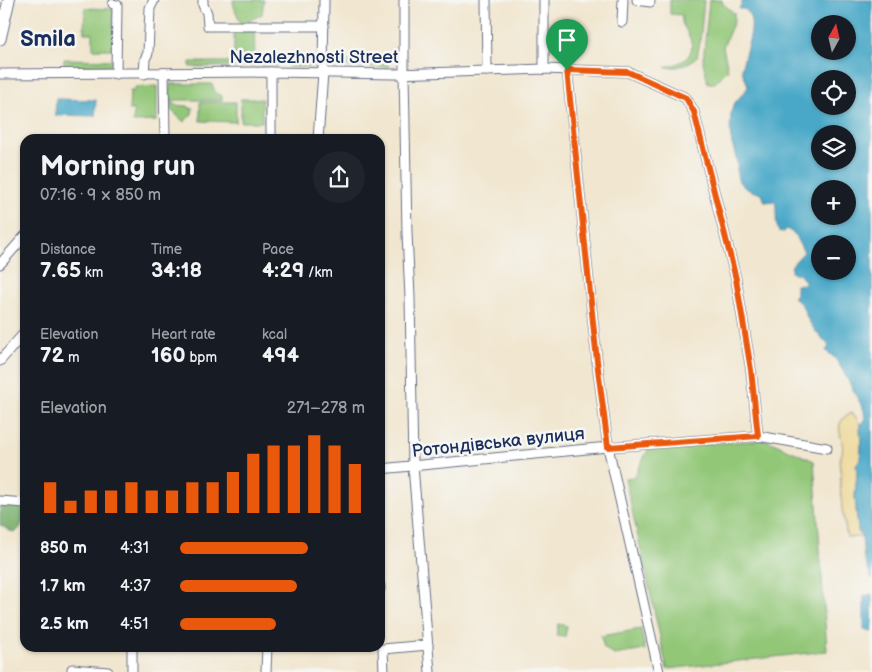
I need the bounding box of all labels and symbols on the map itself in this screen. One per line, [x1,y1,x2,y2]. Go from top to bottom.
north arrow [811,15,856,60]
pin [546,19,588,70]
district label: Smila [20,26,76,53]
street label: Nezalezhnosti Street [230,47,399,68]
street label: Ротондівська вулиця [410,423,586,462]

